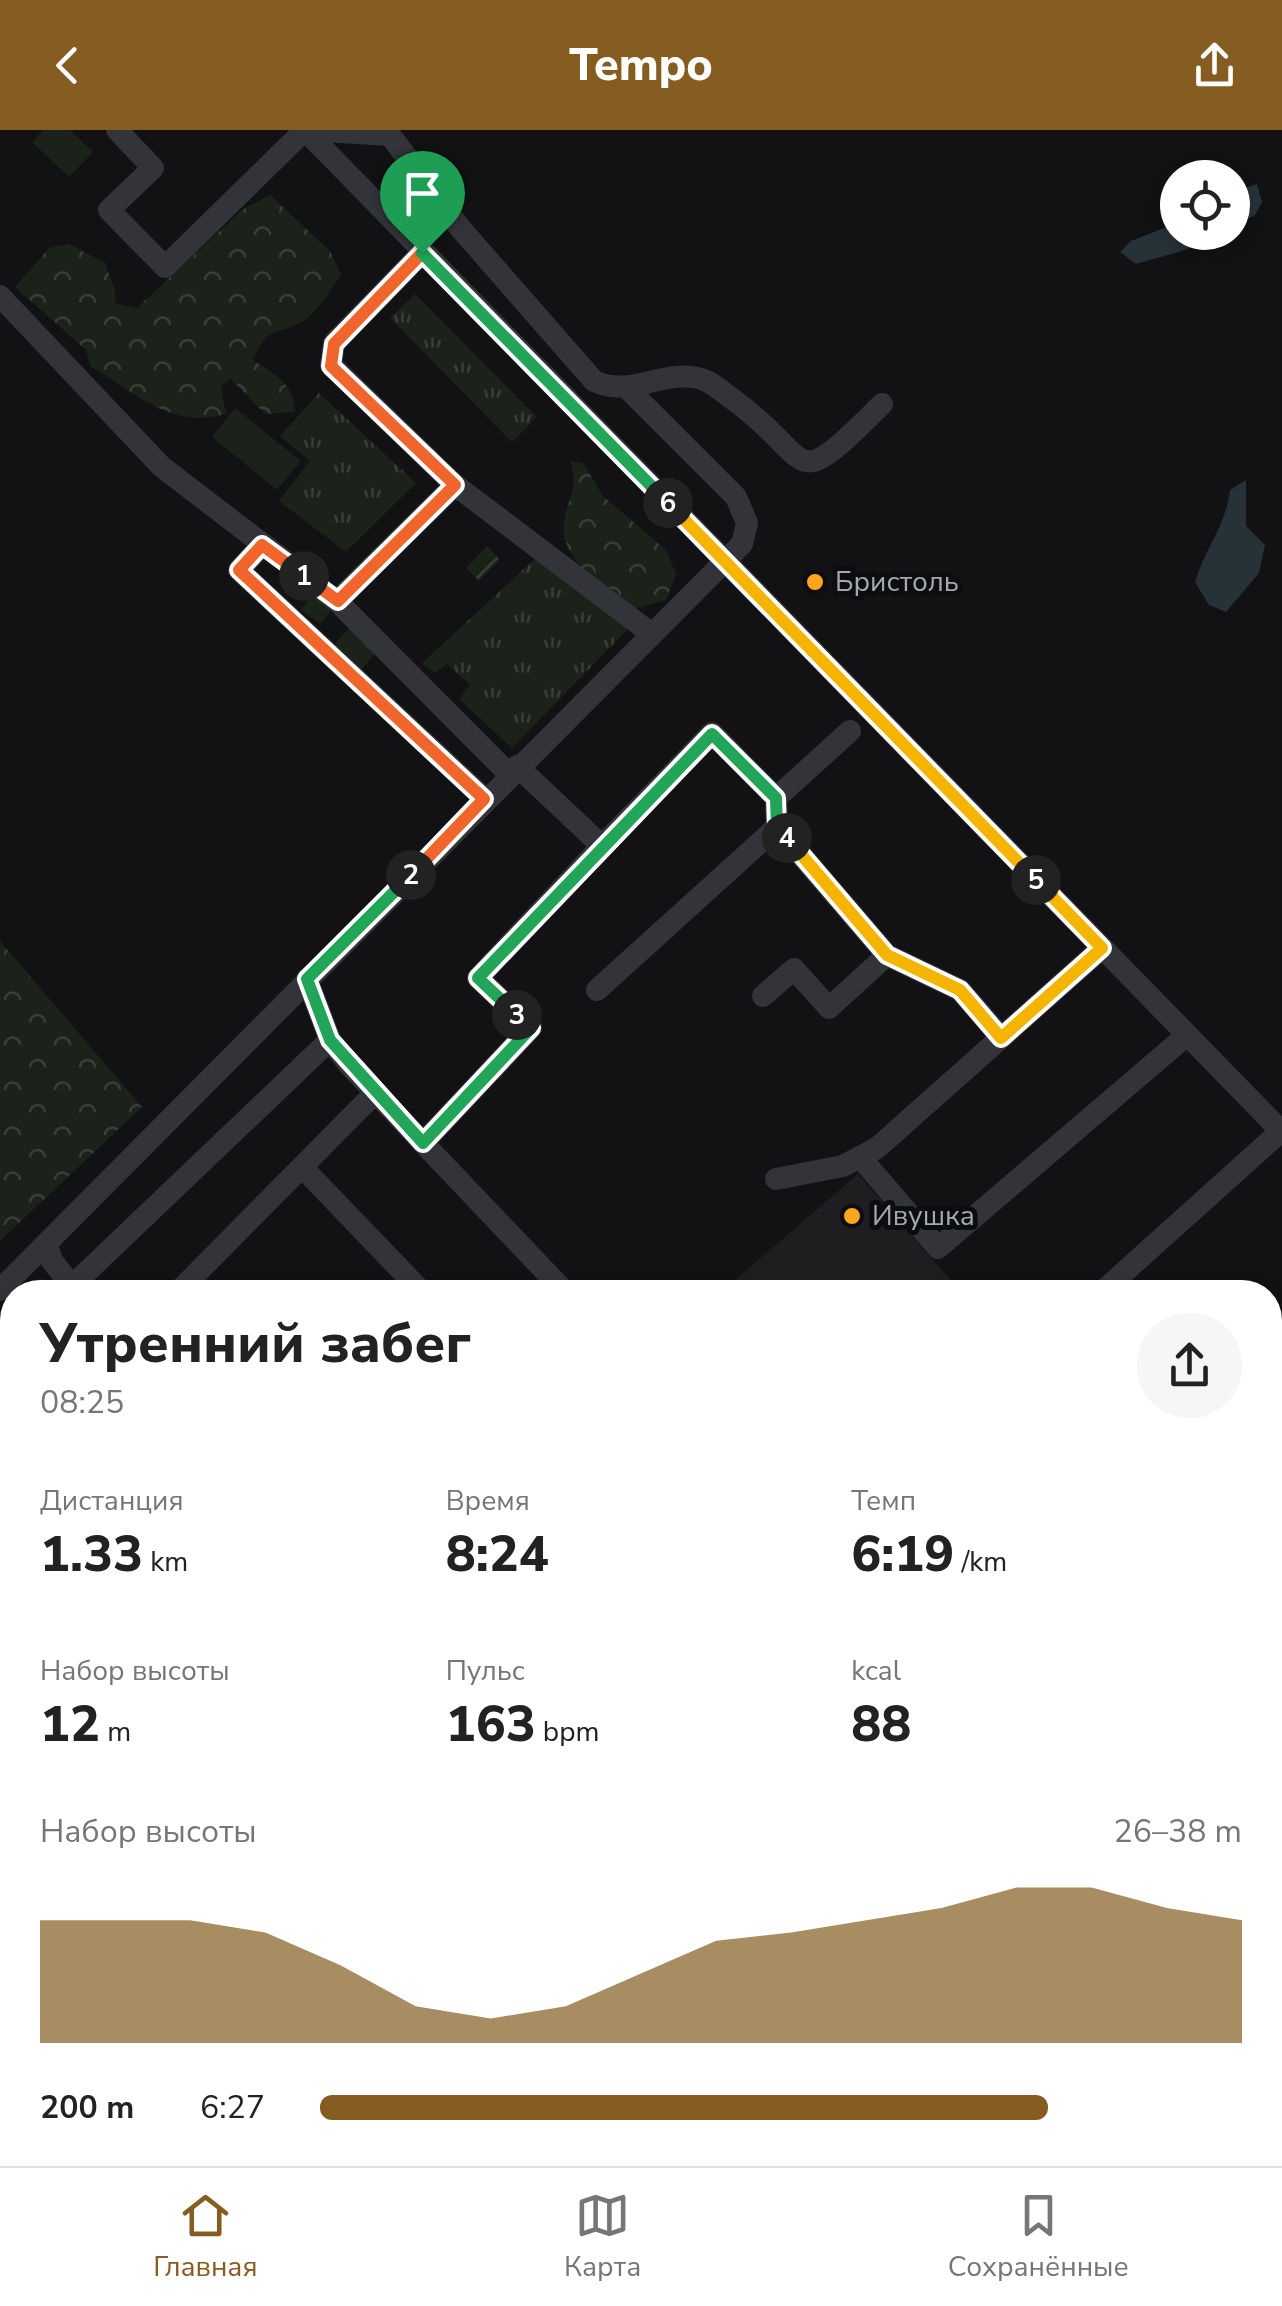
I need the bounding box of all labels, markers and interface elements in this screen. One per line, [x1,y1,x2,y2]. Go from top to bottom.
text: Tempo [569,35,713,96]
icon: back [40,38,95,93]
icon: share [1187,38,1242,93]
pin [380,151,465,254]
map controls [1160,160,1250,250]
button: locate [1160,160,1250,250]
icon: arrive [395,166,450,221]
pin: 6 [643,478,693,528]
text: 6 [660,484,676,522]
pin: 1 [279,551,329,601]
text: 1 [296,557,312,595]
place label: Бристоль [835,563,959,601]
marker: Бристоль [804,571,826,593]
pin: 4 [762,813,812,863]
text: 4 [779,819,795,857]
pin: 2 [386,850,436,900]
pin: 5 [1011,855,1061,905]
text: 2 [403,856,419,894]
text: 5 [1028,861,1044,899]
pin: 3 [492,990,542,1040]
text: 3 [509,996,525,1034]
place label: Ивушка [872,1197,975,1235]
marker: Ивушка [841,1205,863,1227]
text: Утренний забег [40,1306,471,1381]
button: share [1137,1313,1242,1418]
text: 08:25 [40,1381,124,1424]
text: Дистанция [40,1482,184,1520]
text: Время [446,1482,530,1520]
text: Темп [851,1482,916,1520]
text: 1.33 [40,1520,143,1589]
text: 8:24 [446,1520,549,1589]
text: 6:19 [851,1520,954,1589]
text: km [143,1543,188,1581]
text: /km [954,1543,1007,1581]
text: Набор высоты [40,1652,230,1690]
text: Пульс [446,1652,525,1690]
text: kcal [851,1652,901,1690]
text: 12 [40,1690,100,1759]
text: 163 [446,1690,536,1759]
text: 88 [851,1690,911,1759]
text: m [100,1713,131,1751]
text: bpm [536,1713,599,1751]
text: Набор высоты [40,1810,257,1853]
text: 26–38 m [1114,1810,1242,1853]
text: 200 m [40,2086,134,2129]
text: 6:27 [200,2086,265,2129]
tab: Главная [153,2188,258,2286]
tab: Карта [564,2188,641,2286]
tab: Сохранённые [948,2188,1129,2286]

